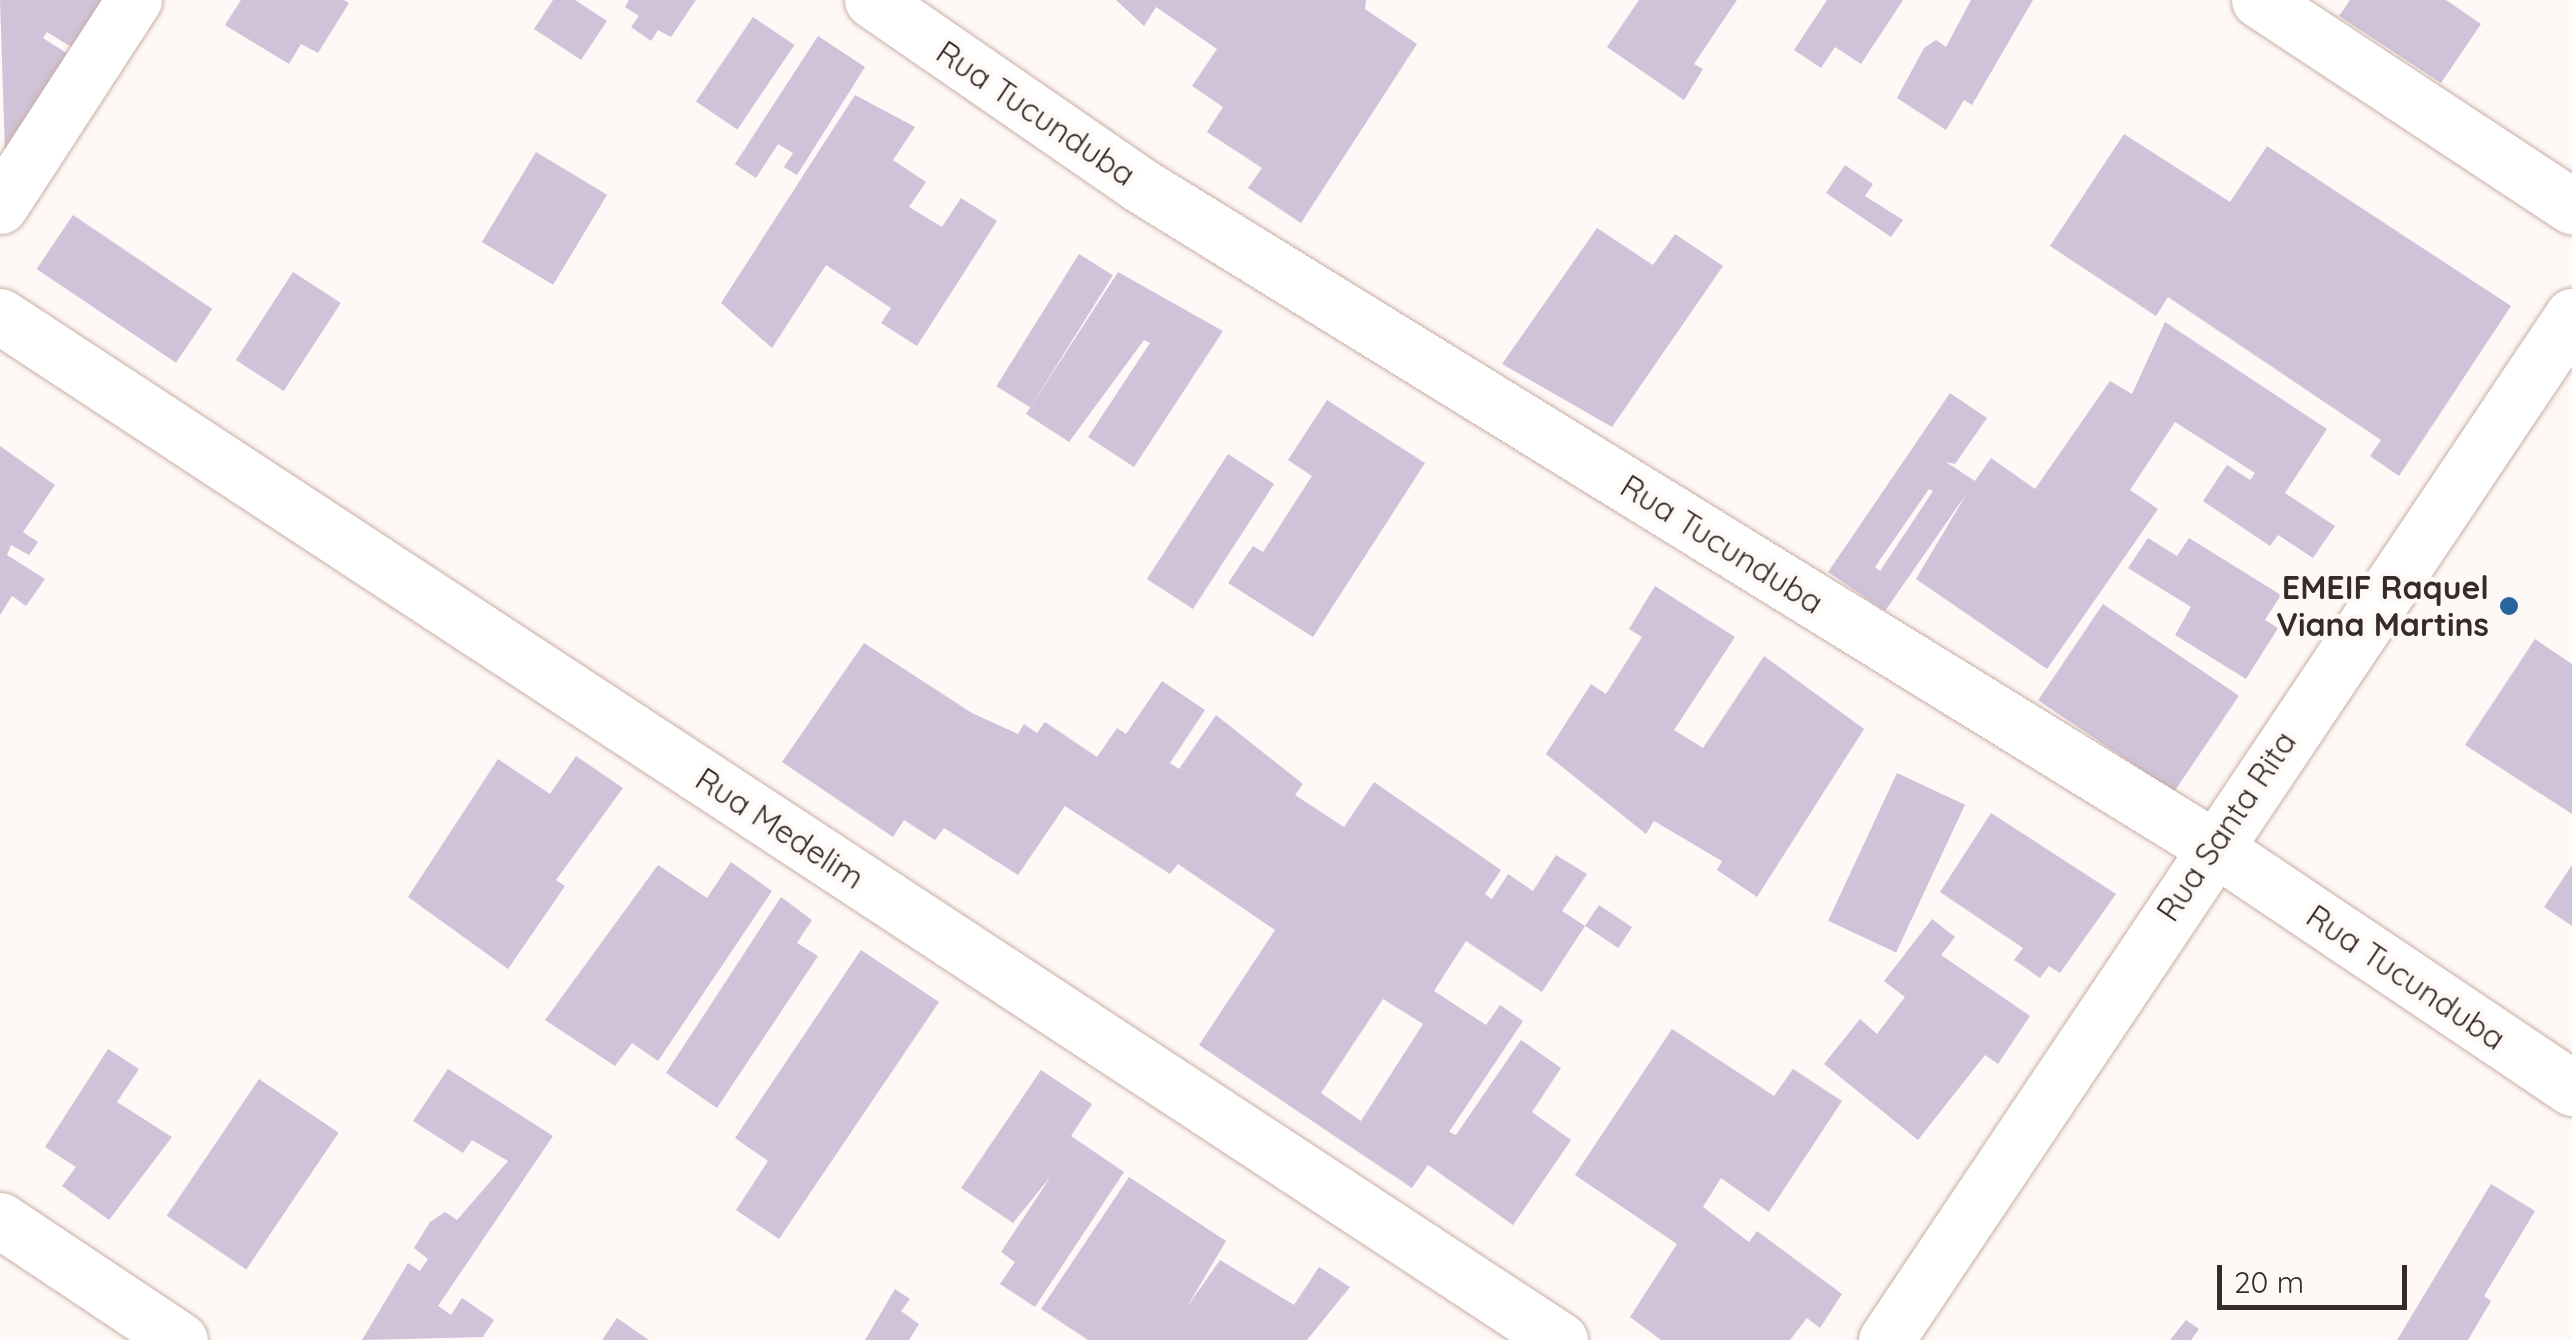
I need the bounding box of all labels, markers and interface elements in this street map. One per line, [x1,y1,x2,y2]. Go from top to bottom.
street label: Rua Tucunduba [929,32,1143,194]
street label: Rua Tucunduba [1614,466,1830,622]
place label: EMEIF Raquel Viana Martins [2276,569,2489,644]
marker: EMEIF Raquel Viana Martins [2498,595,2520,617]
street label: Rua Santa Rita [2148,724,2304,928]
street label: Rua Medelim [689,759,871,897]
street label: Rua Tucunduba [2299,896,2513,1058]
scale bar [2222,1245,2412,1307]
text: 20 m [2234,1263,2304,1301]

